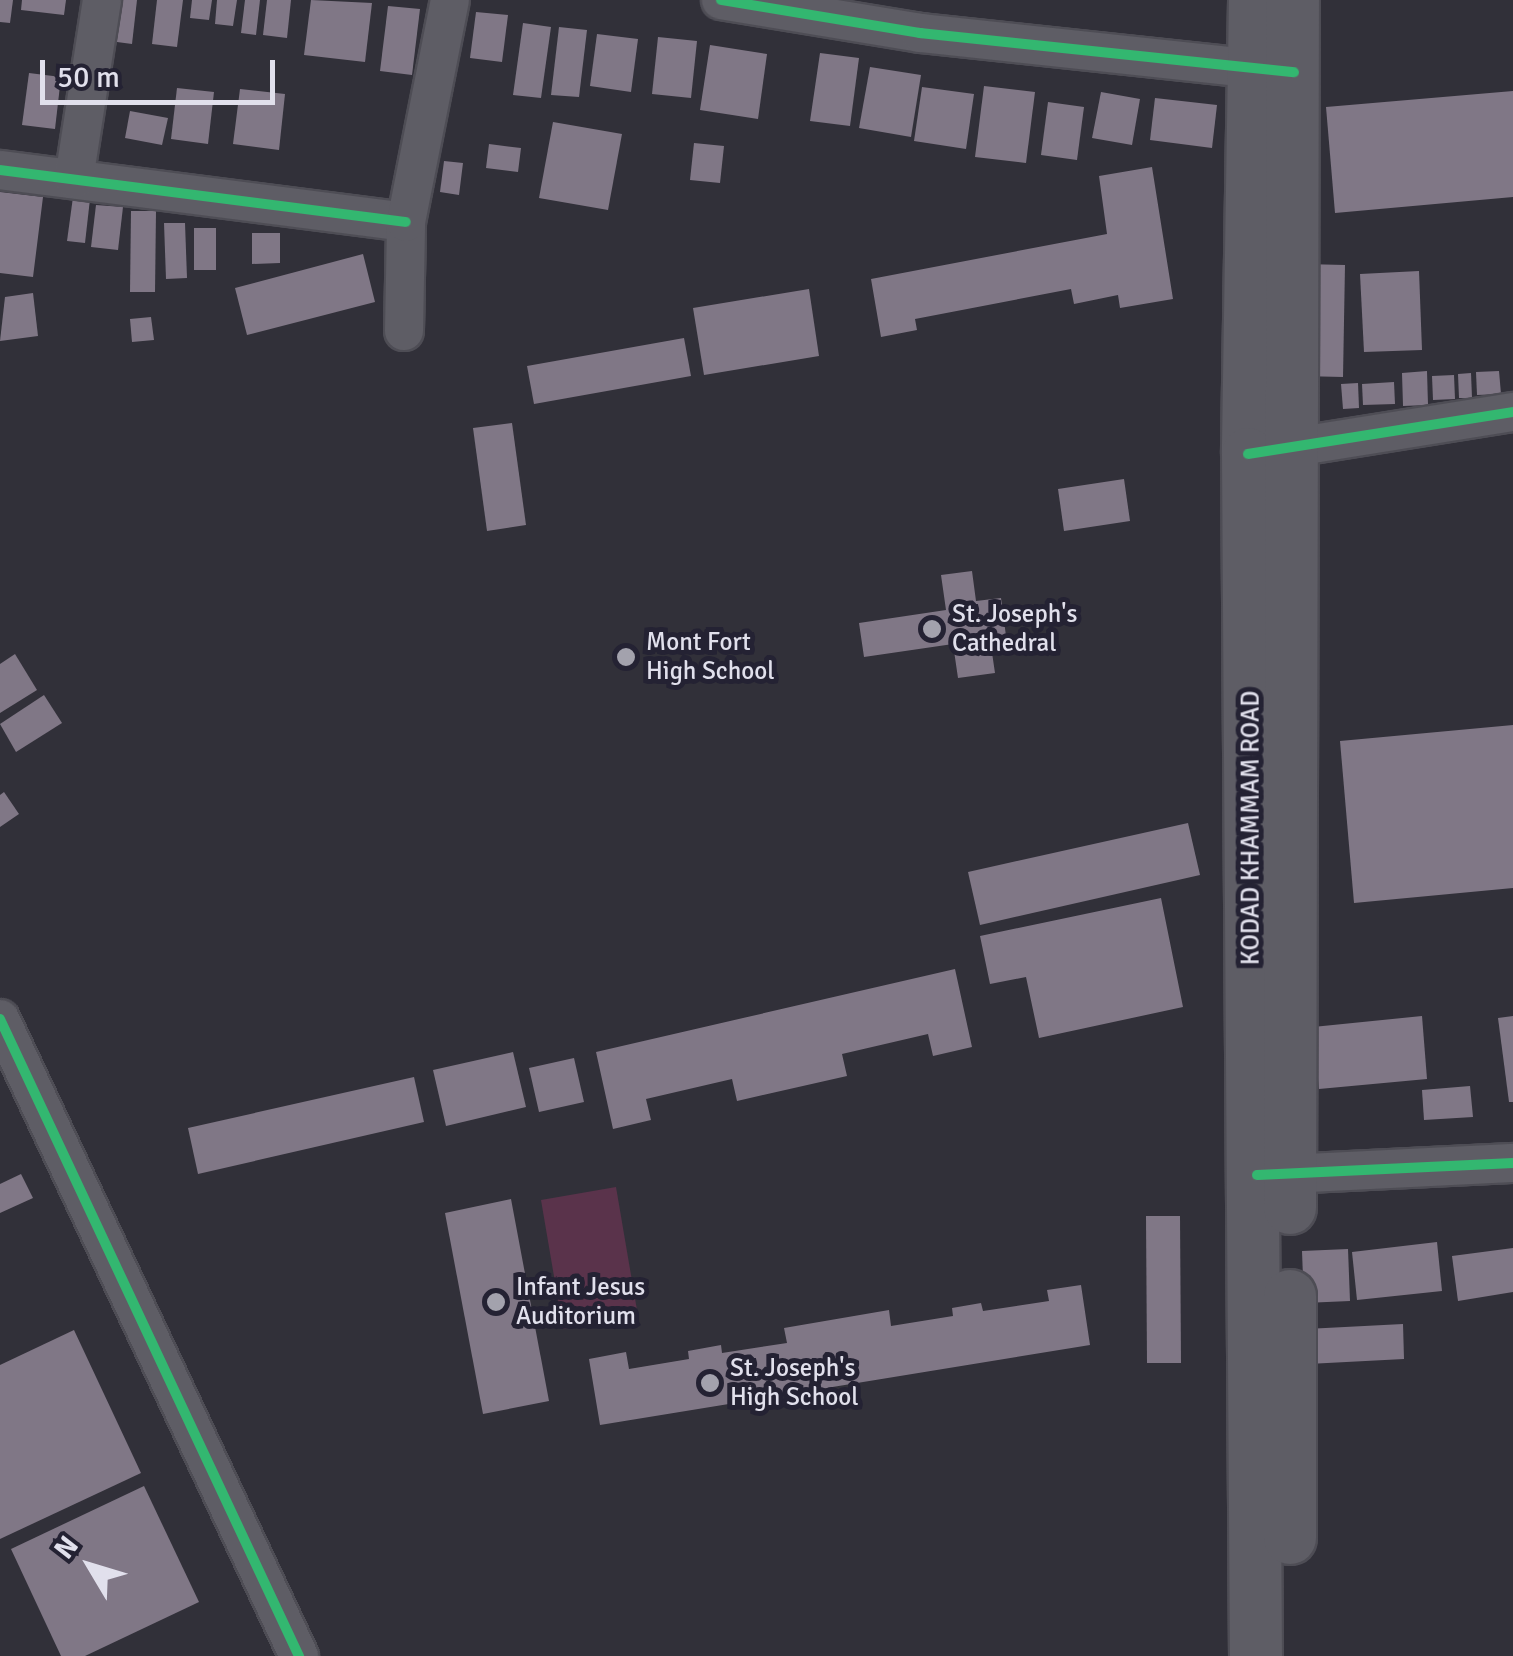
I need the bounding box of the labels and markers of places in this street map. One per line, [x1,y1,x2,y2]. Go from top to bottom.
place label: St. Joseph's Cathedral [952,600,1077,659]
marker: St. Joseph's Cathedral [921,618,943,640]
place label: Mont Fort High School [646,628,775,687]
marker: Mont Fort High School [615,646,637,668]
place label: Infant Jesus Auditorium [516,1273,645,1332]
marker: Infant Jesus Auditorium [485,1291,507,1313]
place label: St. Joseph's High School [730,1354,859,1413]
marker: St. Joseph's High School [699,1372,721,1394]

